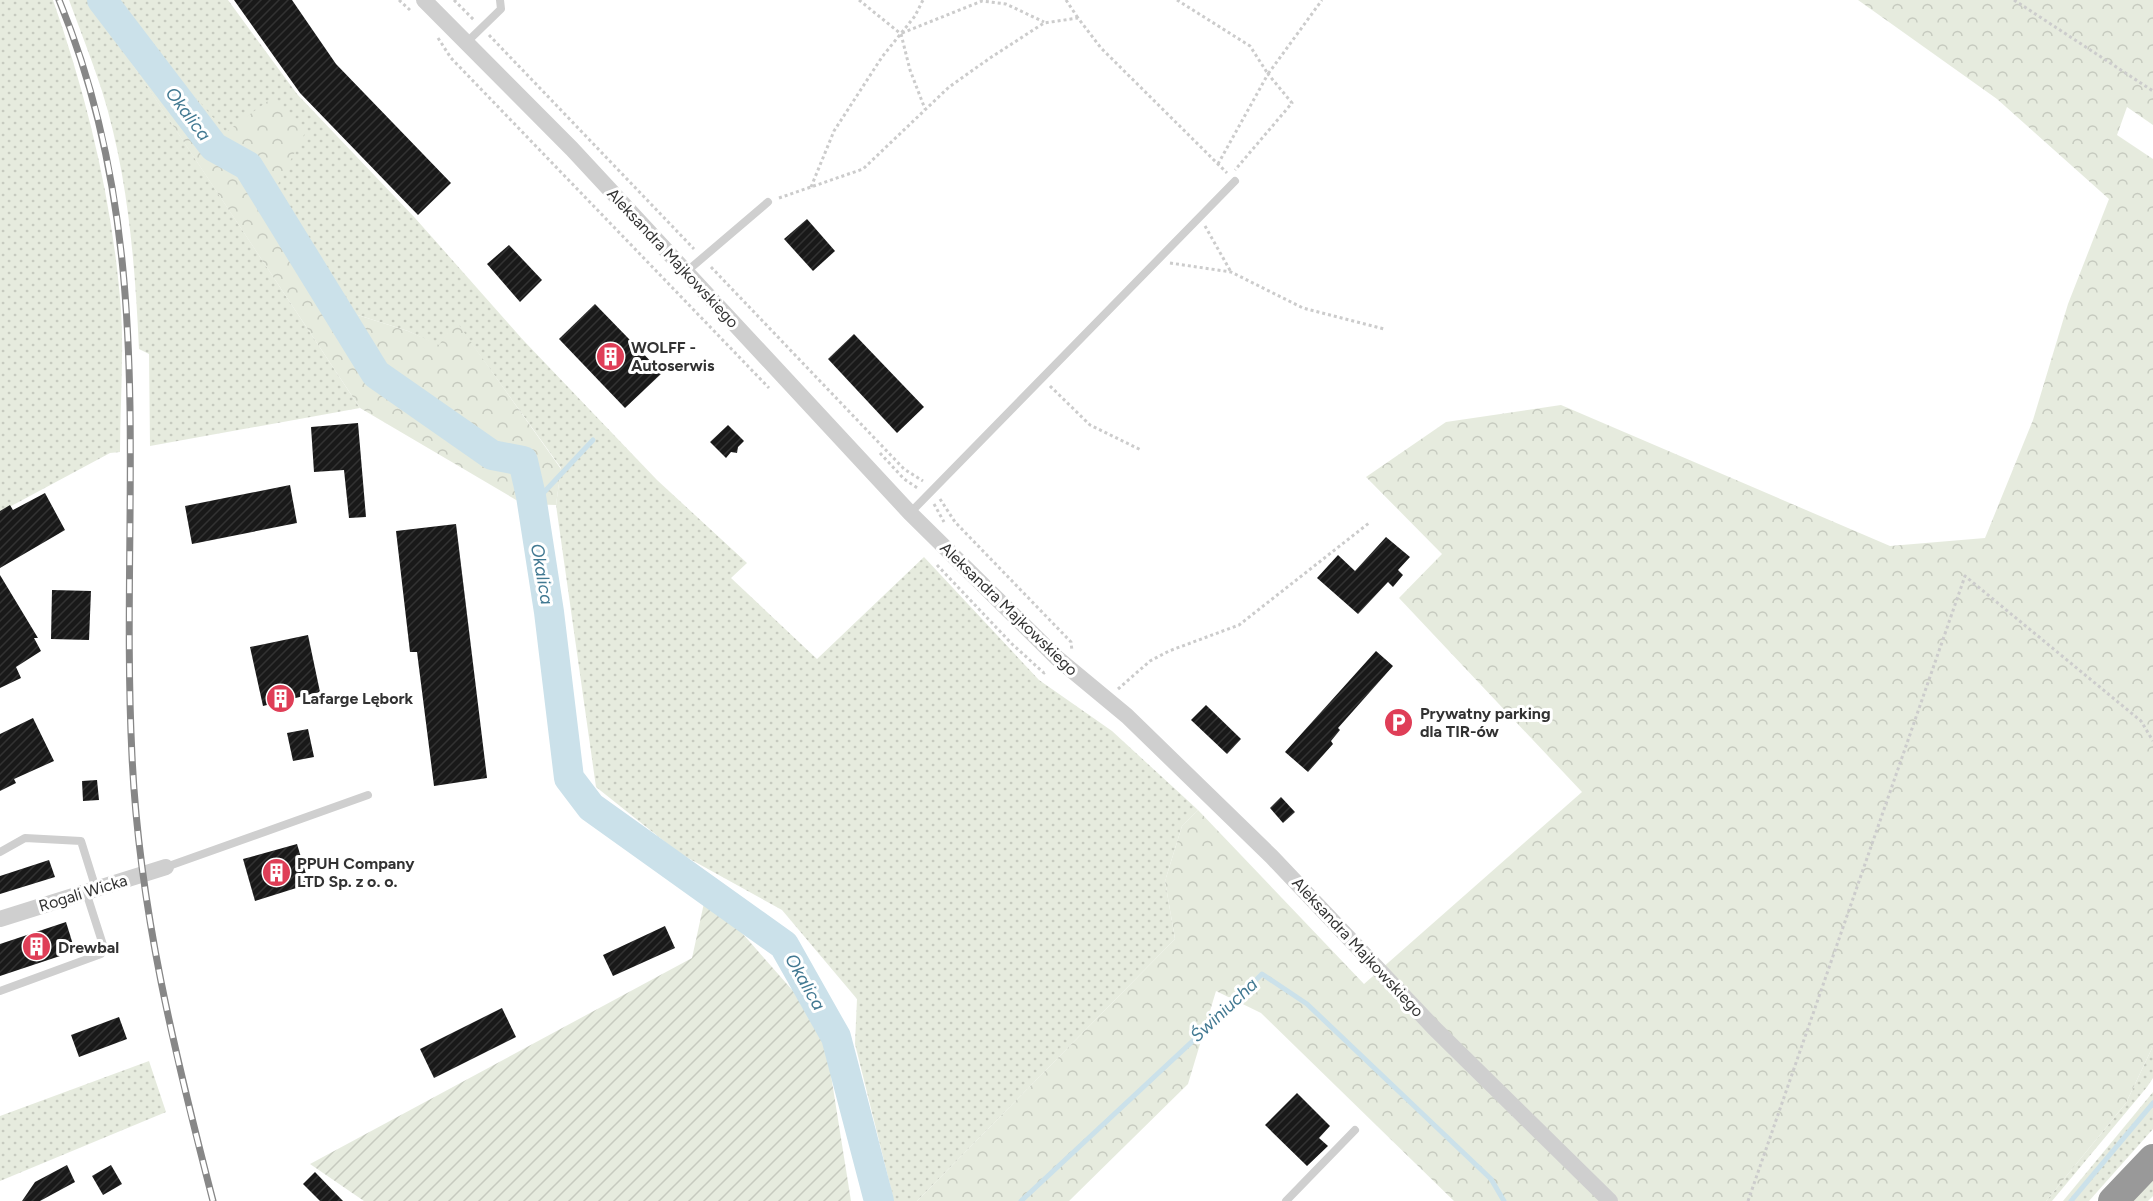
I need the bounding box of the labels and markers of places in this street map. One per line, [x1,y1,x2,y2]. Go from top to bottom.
place label: WOLFF - Autoserwis [631,338,715,375]
building icon: WOLFF - Autoserwis [594,340,626,372]
building icon: Lafarge Lębork [265,682,297,714]
place label: Lafarge Lębork [302,689,413,708]
place label: Prywatny parking dla TIR-ów [1420,704,1551,741]
parking icon: Prywatny parking dla TIR-ów [1383,706,1415,738]
place label: PPUH Company LTD Sp. z o. o. [297,854,415,891]
building icon: PPUH Company LTD Sp. z o. o. [260,856,292,888]
building icon: Drewbal [21,931,53,963]
place label: Drewbal [58,938,119,957]

